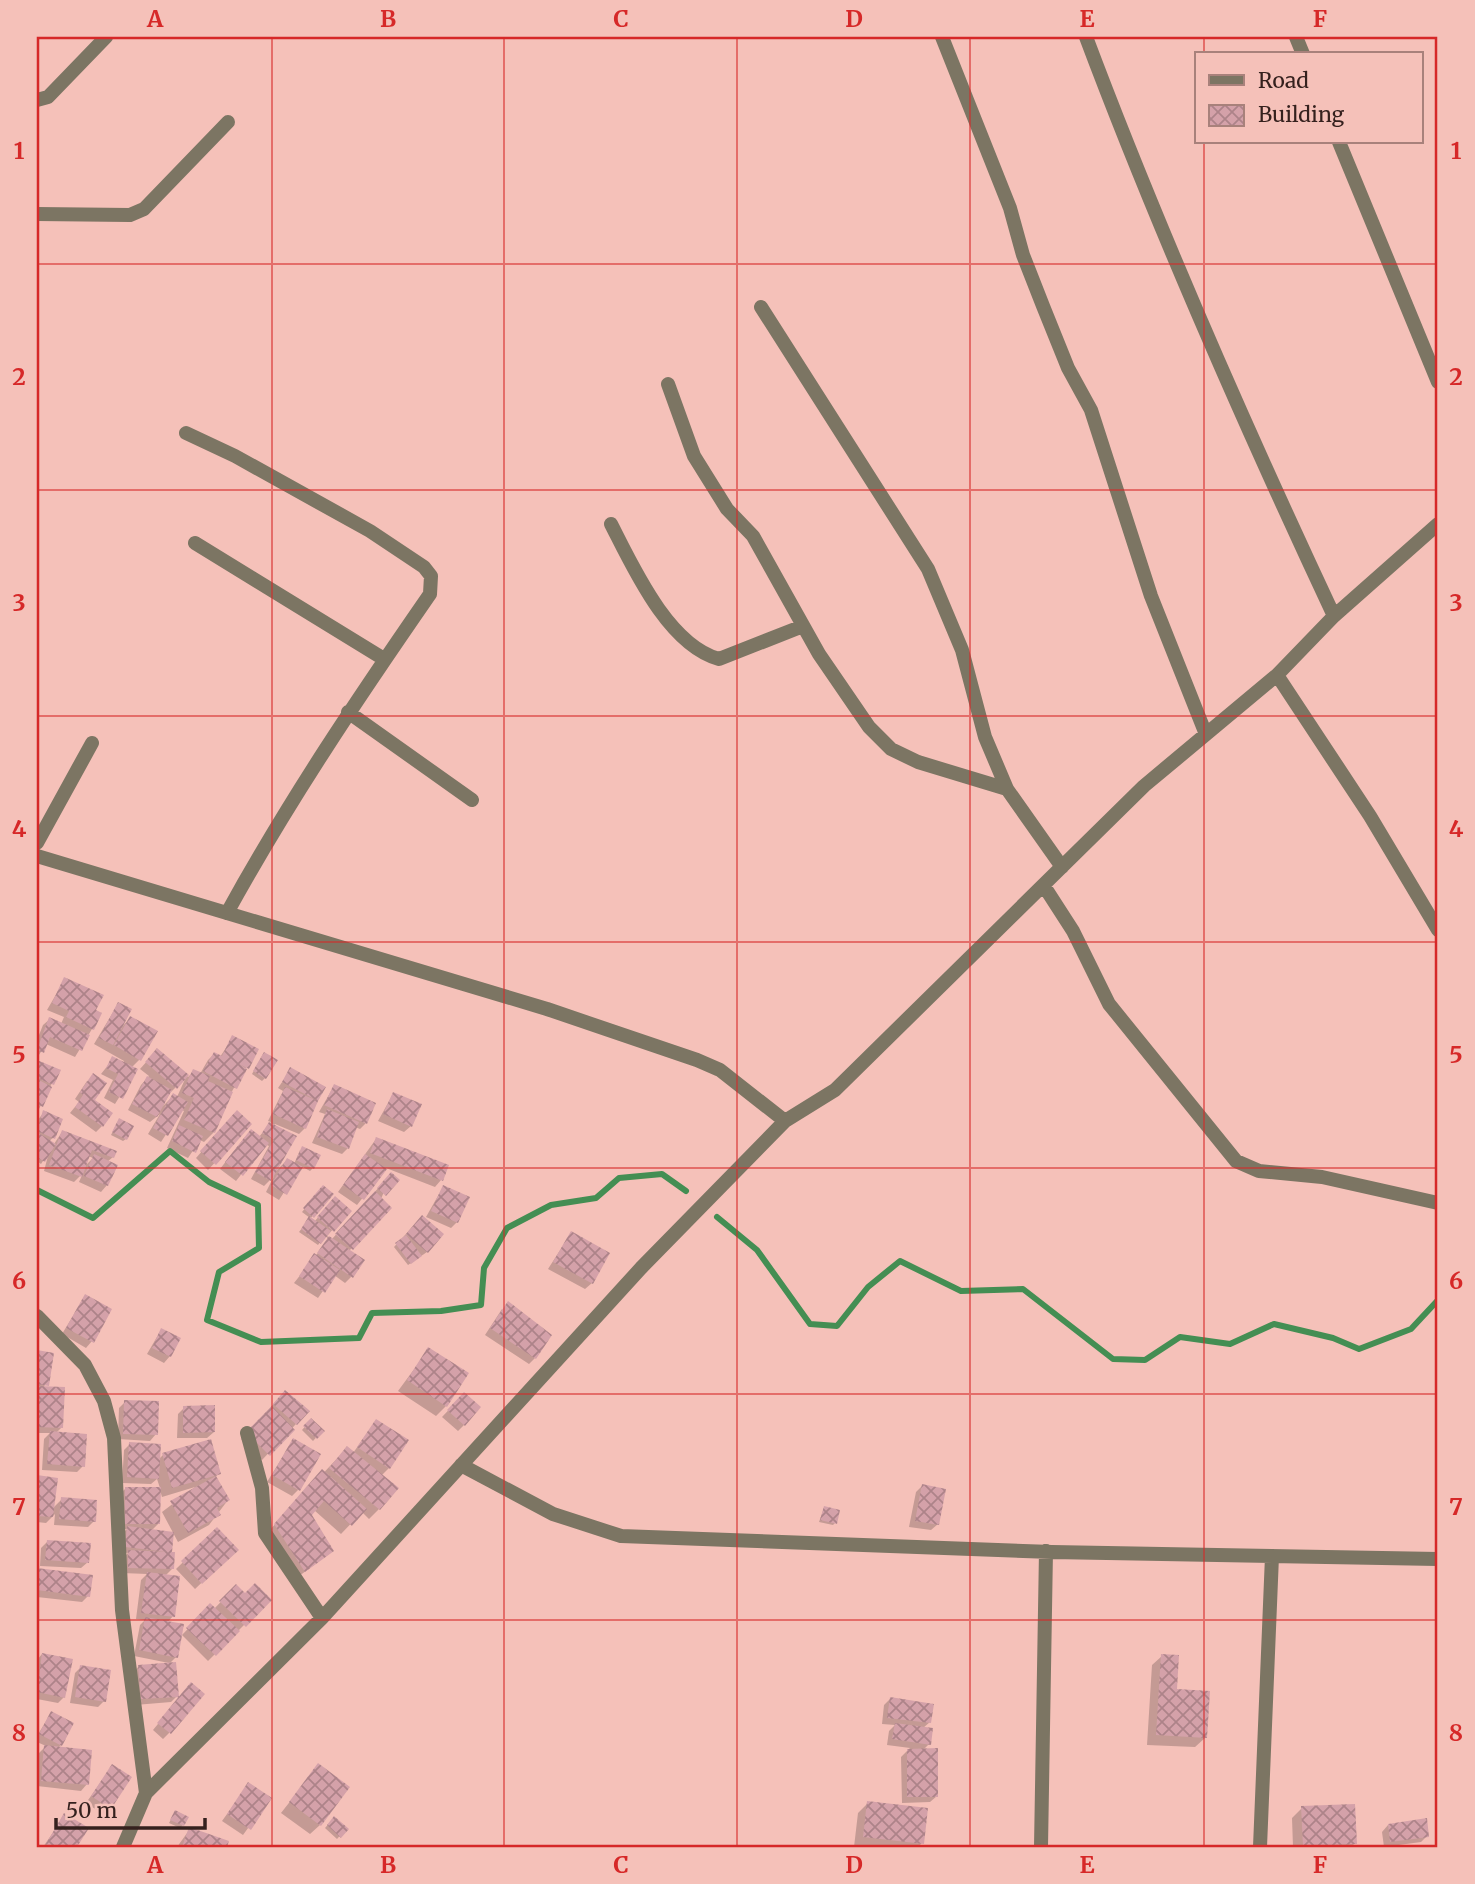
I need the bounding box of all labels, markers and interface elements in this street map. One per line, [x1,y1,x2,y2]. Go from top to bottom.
text: A [146,4,164,33]
text: B [380,4,396,33]
text: C [613,4,629,33]
text: D [845,4,863,33]
text: E [1079,4,1095,33]
text: F [1313,4,1327,33]
legend [1195,52,1422,144]
text: Road [1258,67,1309,94]
text: Building [1258,101,1345,128]
text: 1 [14,136,25,165]
text: 1 [1451,136,1462,165]
text: 2 [12,362,26,391]
text: 2 [1449,362,1463,391]
text: 3 [12,588,26,617]
text: 3 [1449,588,1463,617]
text: 4 [12,814,27,843]
text: 4 [1449,814,1464,843]
text: 5 [12,1040,26,1069]
text: 5 [1449,1040,1463,1069]
text: 6 [12,1266,26,1295]
text: 6 [1449,1266,1463,1295]
text: 7 [12,1492,26,1521]
text: 7 [1449,1492,1463,1521]
text: 8 [12,1718,26,1747]
text: 8 [1449,1718,1463,1747]
scale bar [56,1786,205,1830]
text: 50 m [66,1797,117,1824]
text: A [146,1850,164,1879]
text: B [380,1850,396,1879]
text: C [613,1850,629,1879]
text: D [845,1850,863,1879]
text: E [1079,1850,1095,1879]
text: F [1313,1850,1327,1879]

